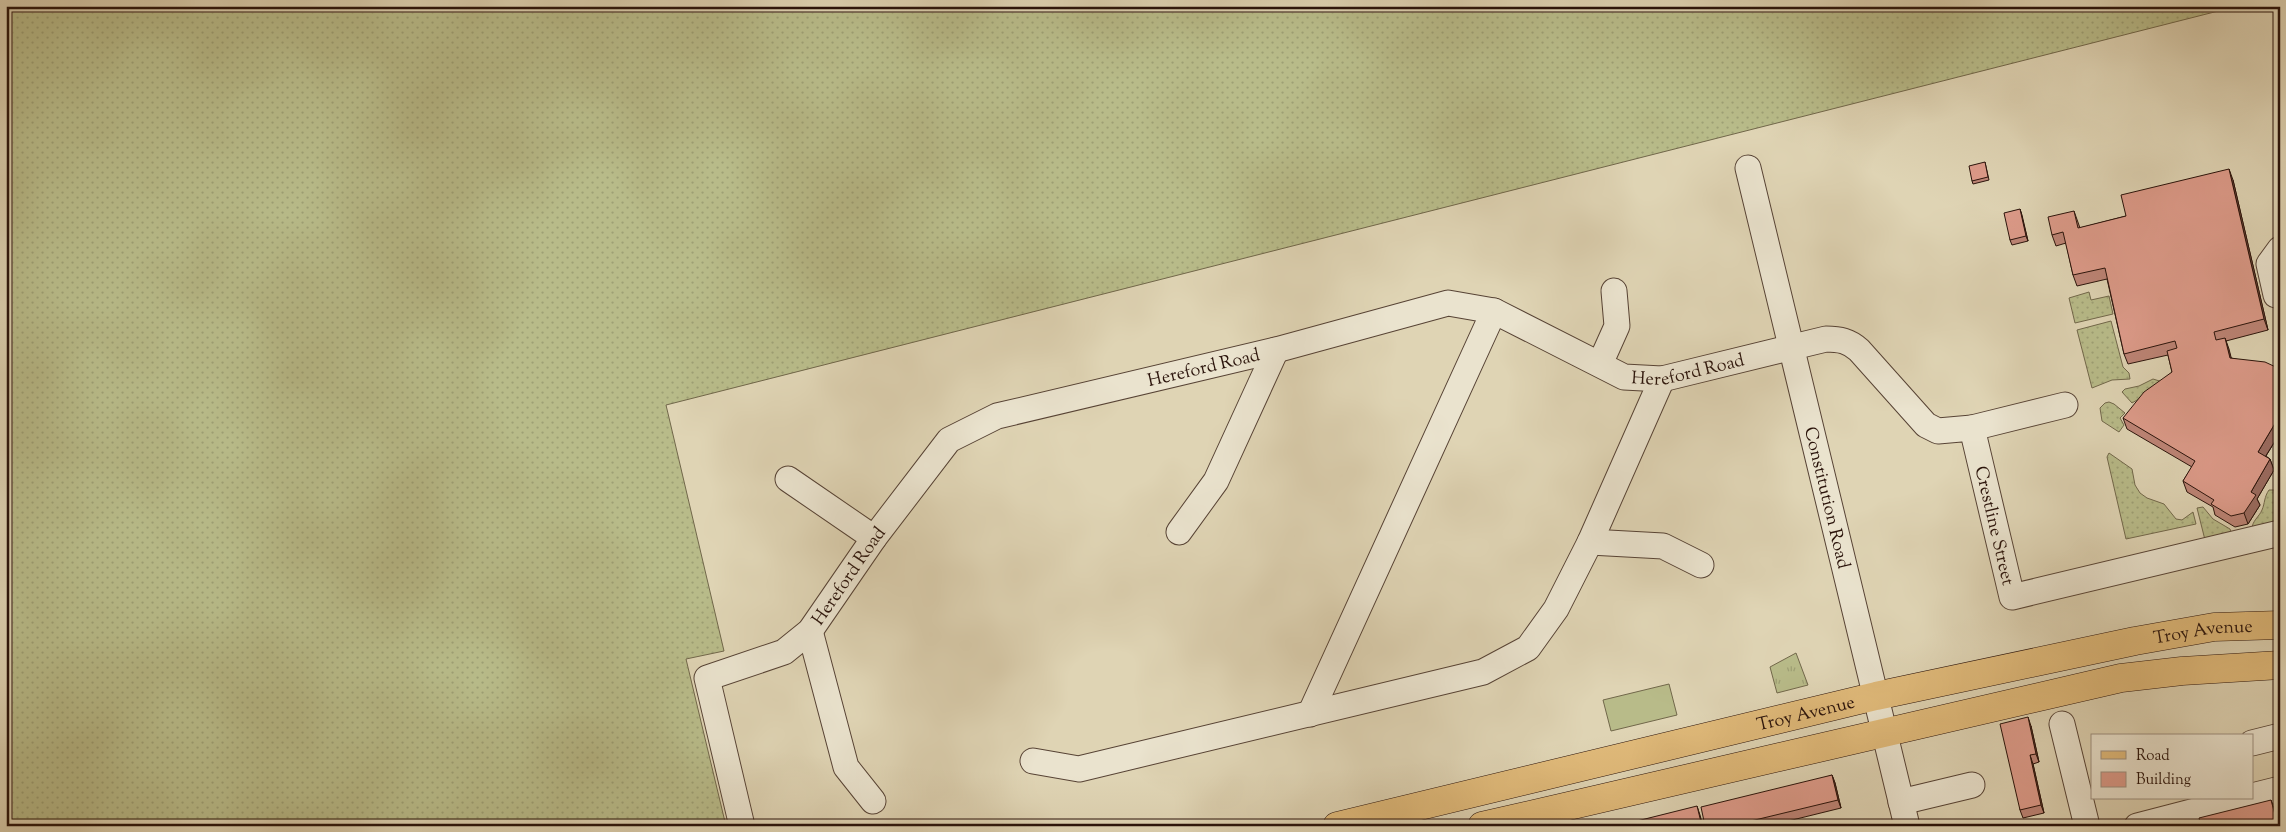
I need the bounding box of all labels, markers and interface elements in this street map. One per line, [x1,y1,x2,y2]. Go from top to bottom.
street label: Hereford Road [1145,343,1263,395]
street label: Hereford Road [1631,348,1747,394]
street label: Constitution Road [1796,424,1855,572]
street label: Crestline Street [1966,463,2020,588]
street label: Hereford Road [807,522,893,631]
street label: Troy Avenue [2151,615,2253,653]
street label: Troy Avenue [1754,691,1858,739]
legend [2091,734,2254,800]
text: Road [2136,746,2170,767]
text: Building [2136,770,2191,791]

